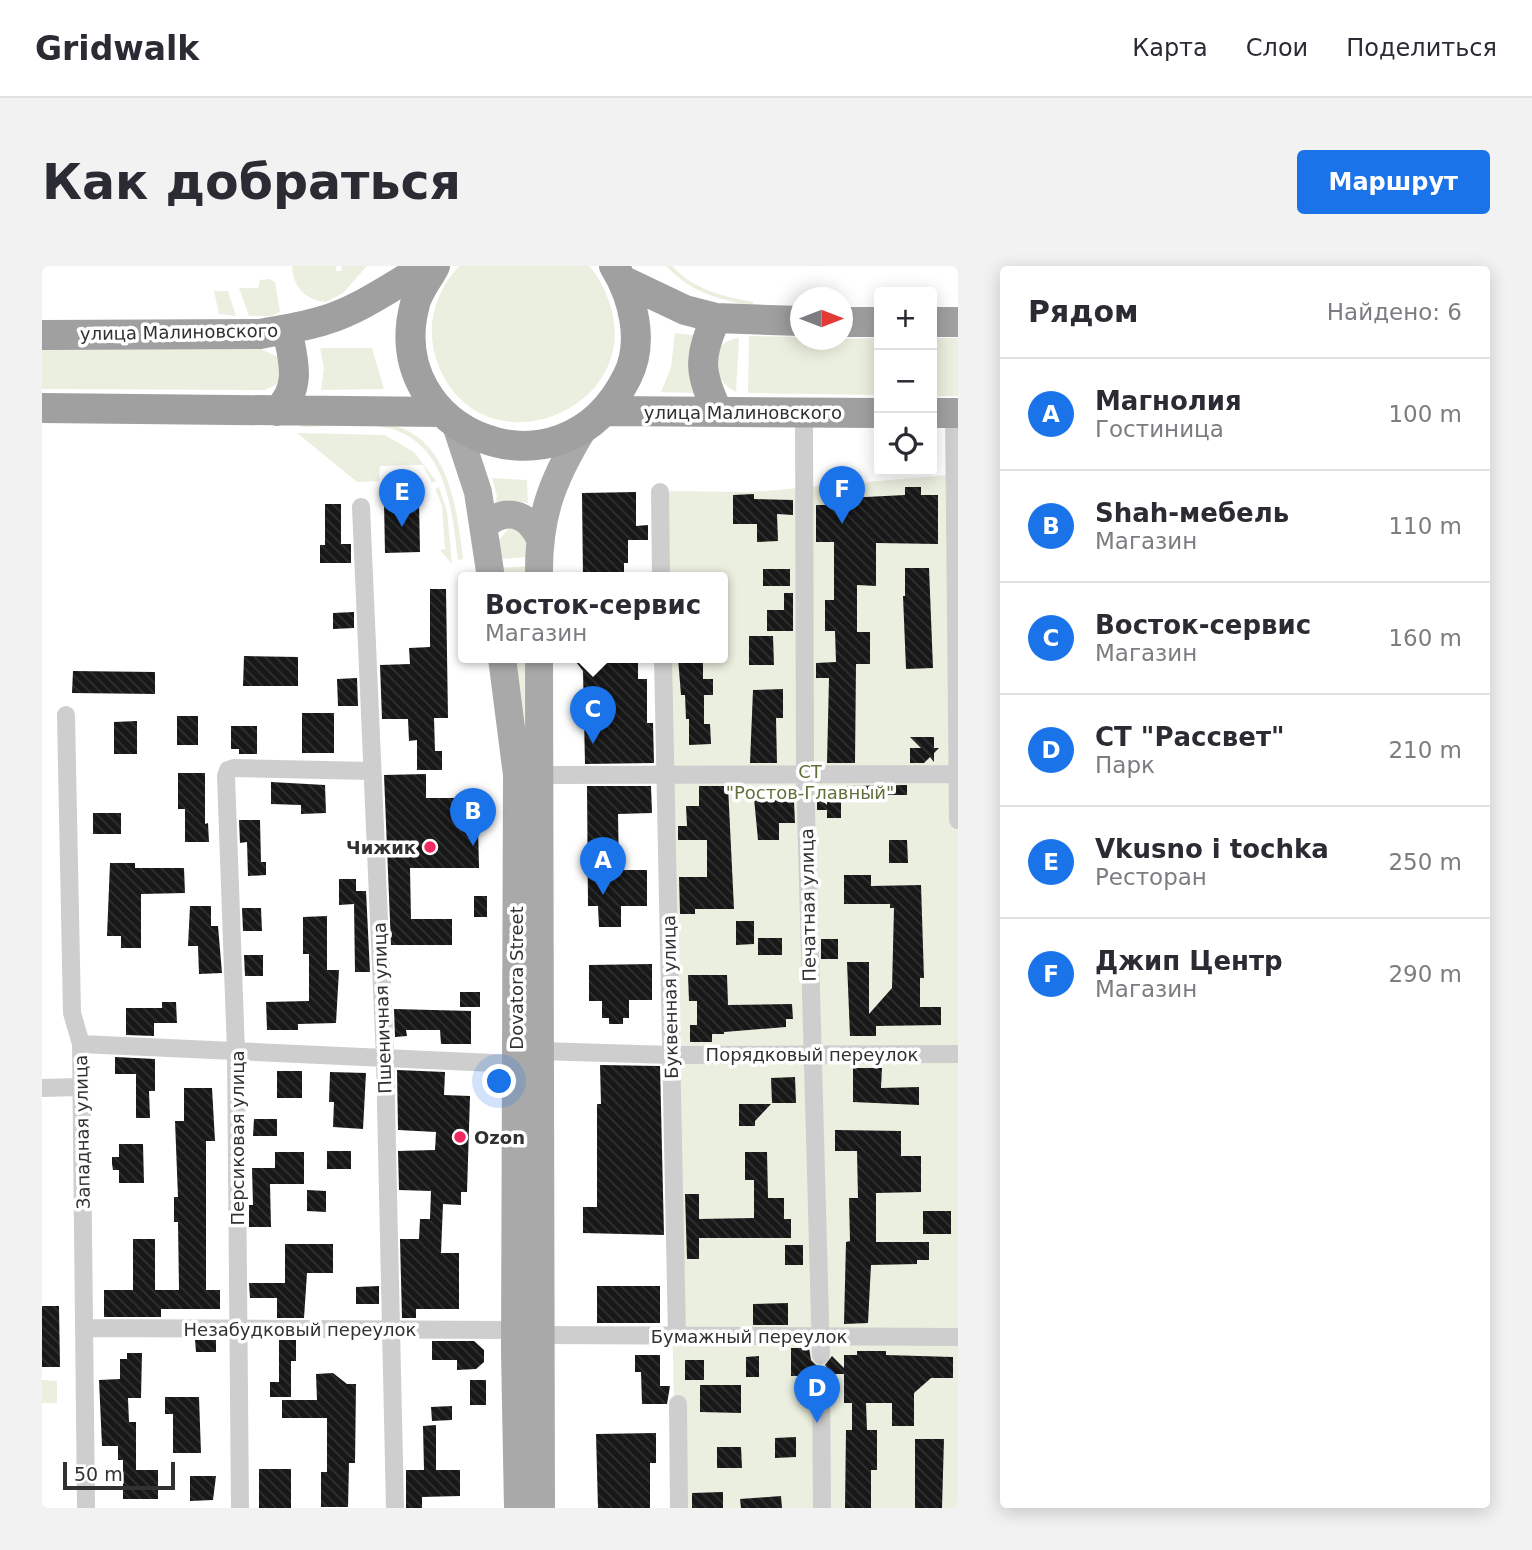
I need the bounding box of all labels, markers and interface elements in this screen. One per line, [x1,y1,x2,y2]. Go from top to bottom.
text: Gridwalk [35,29,199,68]
text: Карта [1132,34,1208,62]
text: Слои [1246,34,1308,62]
text: Поделиться [1346,34,1497,62]
button: Маршрут [1297,150,1490,214]
text: Как добраться [42,154,461,211]
north arrow [790,287,853,350]
map controls [874,287,937,476]
button: + [874,287,937,350]
text: Рядом [1028,294,1139,329]
text: Найдено: 6 [1327,299,1462,325]
street label: улица Малиновского [80,320,278,344]
button: − [874,350,937,413]
text: Магнолия [1095,386,1242,416]
text: A [1042,401,1060,427]
text: 100 m [1388,401,1462,427]
street label: улица Малиновского [644,402,842,423]
button: locate [874,413,937,476]
text: Гостиница [1095,416,1224,442]
pin: F [819,466,865,524]
pin: E [379,469,425,527]
text: Shah-мебель [1095,498,1289,528]
text: B [1042,513,1060,539]
text: 110 m [1388,513,1462,539]
text: Магазин [1095,528,1197,554]
popup [458,572,728,663]
text: Восток-сервис [485,590,701,620]
text: Восток-сервис [1095,610,1311,640]
text: Магазин [485,620,587,646]
text: C [1043,625,1059,651]
text: 160 m [1388,625,1462,651]
text: Магазин [1095,640,1197,666]
pin: C [570,686,616,744]
text: СТ "Рассвет" [1095,722,1285,752]
text: D [1041,737,1061,763]
text: 210 m [1388,737,1462,763]
text: Парк [1095,752,1155,778]
park label: СТ "Ростов-Главный" [726,761,894,803]
pin: B [450,788,496,846]
street label: Печатная улица [796,828,820,982]
text: Vkusno i tochka [1095,834,1329,864]
place label: Чижик [346,837,416,858]
pin: A [580,837,626,895]
marker: Чижик [422,839,438,855]
text: E [1043,849,1059,875]
text: 250 m [1388,849,1462,875]
text: Ресторан [1095,864,1207,890]
street label: Dovatora Street [506,906,527,1050]
street label: Буквенная улица [658,915,682,1079]
street label: Пшеничная улица [369,922,395,1094]
text: Джип Центр [1095,946,1283,976]
text: F [1043,961,1059,987]
text: 290 m [1388,961,1462,987]
text: Магазин [1095,976,1197,1002]
street label: Порядковый переулок [706,1044,919,1065]
street label: Персиковая улица [227,1051,248,1225]
street label: Западная улица [70,1055,94,1209]
your location [482,1064,516,1098]
place label: Ozon [474,1127,525,1148]
marker: Ozon [452,1129,468,1145]
street label: Незабудковый переулок [184,1319,417,1340]
street label: Бумажный переулок [651,1326,847,1347]
pin: D [794,1365,840,1423]
scale bar [63,1459,175,1491]
text: 50 m [74,1463,123,1485]

